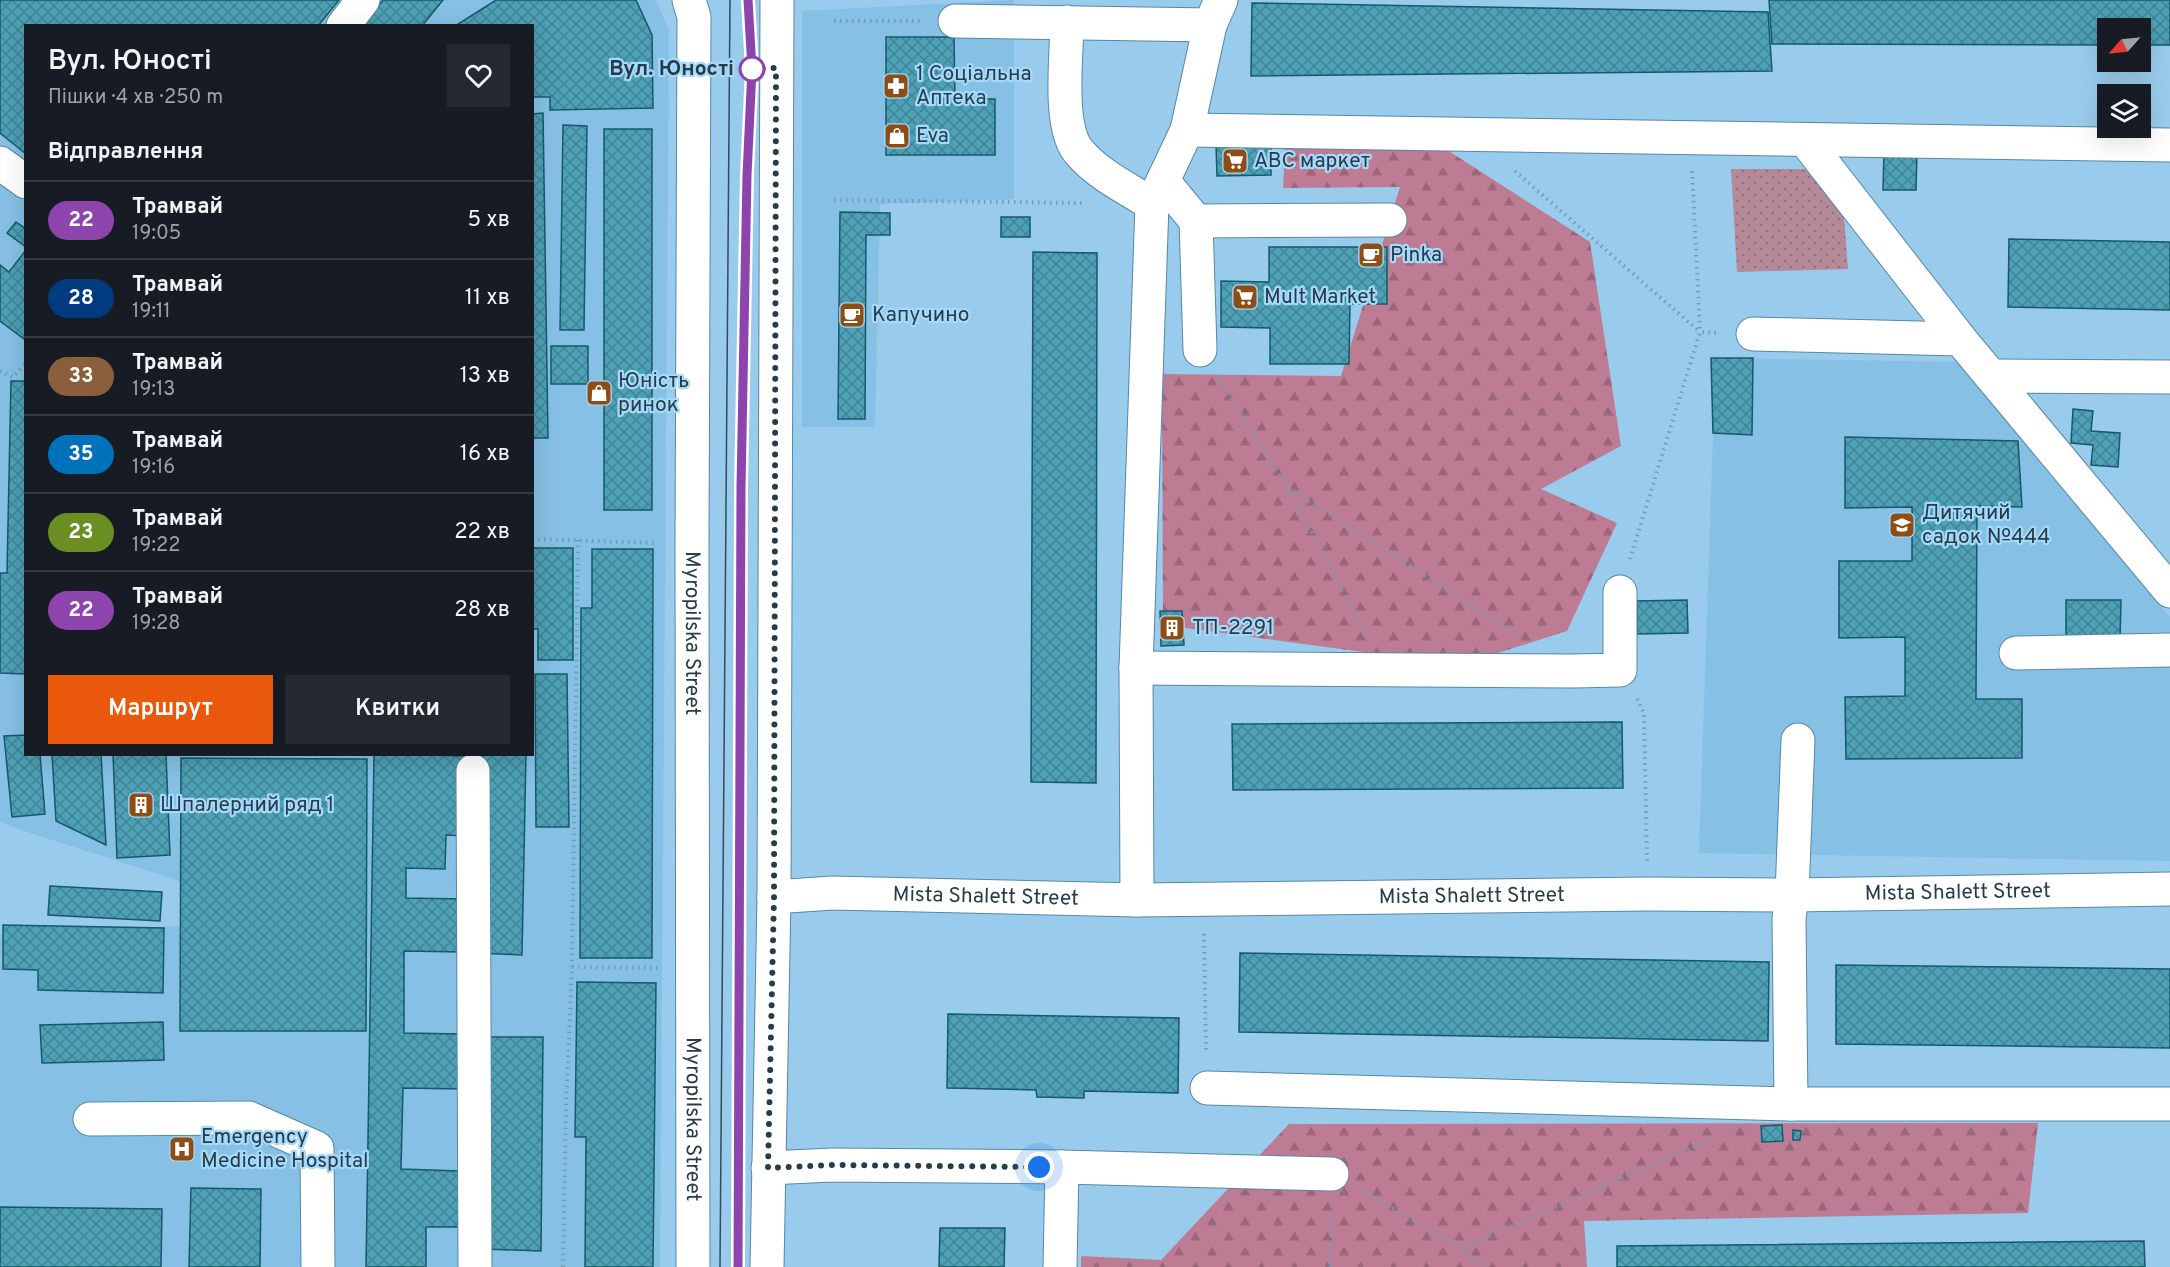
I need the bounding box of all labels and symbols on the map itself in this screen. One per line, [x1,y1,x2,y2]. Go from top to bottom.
north arrow [2097,18,2151,72]
place label: Вул. Юності [609,56,734,83]
marker: Вул. Юності [739,56,765,82]
place label: 1 Соціальна Аптека [916,61,1031,112]
pharmacy icon: 1 Соціальна Аптека [881,71,911,101]
shop icon: Eva [882,121,912,151]
place label: Eva [916,123,949,150]
supermarket icon: АВС маркет [1220,146,1250,176]
place label: АВС маркет [1254,148,1370,175]
cafe icon: Pinka [1356,240,1386,270]
place label: Pinka [1390,242,1442,269]
supermarket icon: Mult Market [1230,282,1260,312]
place label: Mult Market [1264,284,1376,311]
cafe icon: Капучино [837,300,867,330]
place label: Капучино [872,302,970,329]
place label: Юність ринок [618,368,689,419]
shop icon: Юність ринок [584,378,614,408]
place label: Дитячий садок №444 [1922,500,2050,551]
school or university icon: Дитячий садок №444 [1887,510,1917,540]
street label: Myropilska Street [679,551,706,716]
building icon: ТП-2291 [1157,613,1187,643]
place label: ТП-2291 [1192,615,1274,642]
building icon: Шпалерний ряд 1 [126,790,156,820]
place label: Шпалерний ряд 1 [160,792,334,819]
street label: Mista Shalett Street [1864,877,2051,907]
street label: Mista Shalett Street [892,881,1079,912]
street label: Mista Shalett Street [1379,881,1565,911]
street label: Myropilska Street [679,1037,706,1202]
place label: Emergency Medicine Hospital [201,1124,369,1175]
hospital icon: Emergency Medicine Hospital [167,1134,197,1164]
your location [1024,1152,1054,1182]

